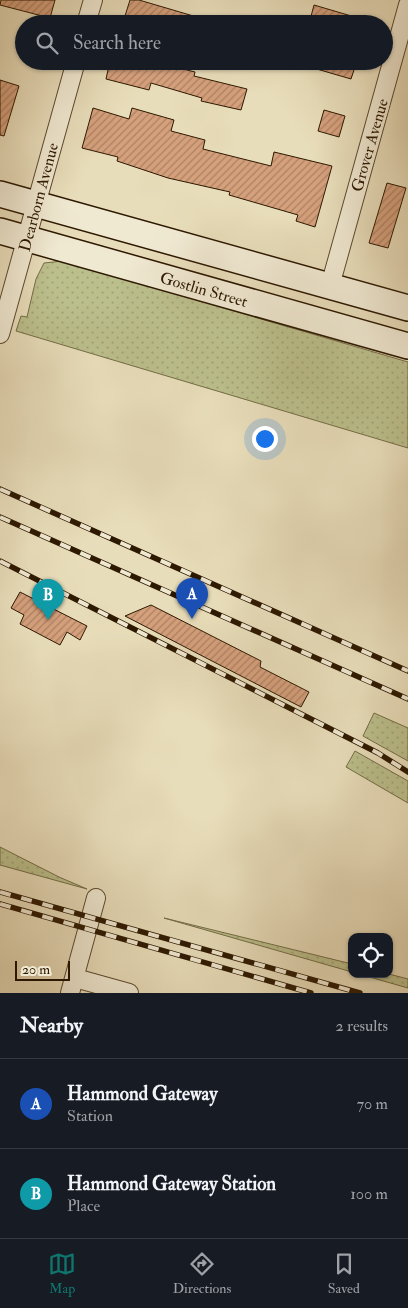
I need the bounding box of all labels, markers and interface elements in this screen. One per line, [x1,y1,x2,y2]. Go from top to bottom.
search box [15,15,393,70]
icon: search [33,29,61,57]
text: Search here [73,31,161,55]
street label: Grover Avenue [347,96,393,194]
street label: Dearborn Avenue [15,140,63,254]
street label: Gostlin Street [158,268,250,312]
your location [252,426,278,452]
pin: A [176,578,208,619]
pin: B [32,579,64,620]
map controls [348,933,393,978]
button: locate [348,933,393,978]
scale bar [15,958,70,981]
text: 20 m [22,961,50,978]
text: Nearby [20,1012,83,1039]
text: 2 results [335,1016,388,1036]
text: Hammond Gateway [67,1082,218,1106]
text: A [31,1094,41,1114]
text: 70 m [357,1094,388,1114]
text: Station [67,1106,113,1126]
text: Hammond Gateway Station [67,1172,276,1196]
text: B [31,1184,41,1204]
text: 100 m [350,1184,388,1204]
text: Place [67,1196,100,1216]
tab: Map [48,1250,76,1297]
tab: Directions [173,1250,231,1297]
tab: Saved [328,1250,360,1297]

